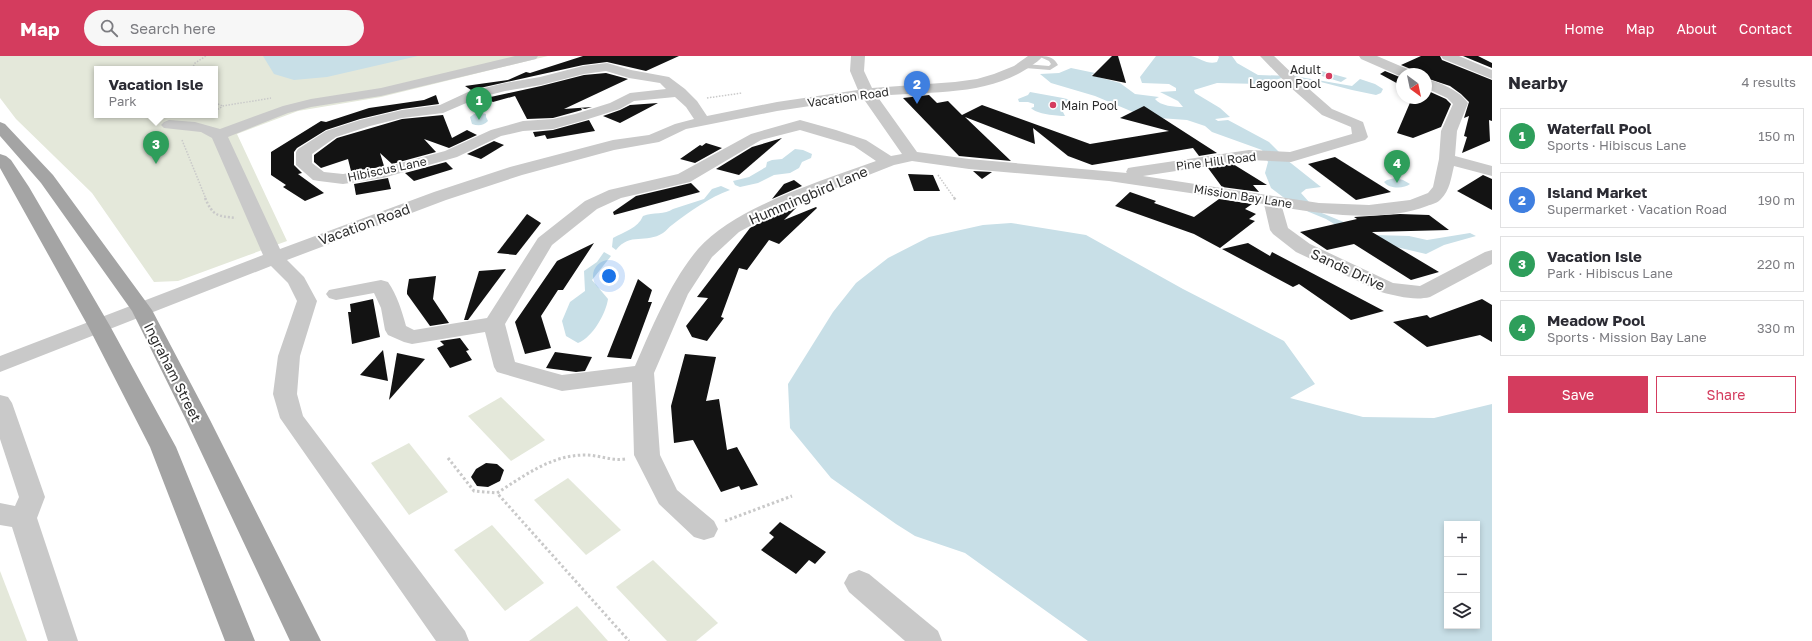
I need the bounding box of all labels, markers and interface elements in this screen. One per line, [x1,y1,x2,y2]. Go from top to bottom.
search box [84,10,364,46]
text: Map [20,17,60,40]
icon: search [98,17,120,39]
text: Search here [130,19,216,37]
text: Home [1564,20,1604,37]
text: Map [1626,20,1654,37]
text: About [1676,20,1717,37]
text: Contact [1739,20,1792,37]
place label: Adult Lagoon Pool [1249,62,1321,91]
popup [94,66,218,118]
north arrow [1396,68,1432,104]
pin: 2 [904,71,930,104]
marker: Adult Lagoon Pool [1324,71,1334,81]
text: Nearby [1508,72,1568,93]
text: 4 results [1742,74,1796,90]
text: Vacation Isle [109,75,203,93]
street label: Vacation Road [806,84,890,110]
pin: 1 [466,87,492,120]
text: Park [109,93,137,109]
place label: Main Pool [1061,98,1118,113]
marker: Main Pool [1048,100,1058,110]
text: Waterfall Pool [1547,119,1652,137]
text: 1 [1519,128,1525,144]
text: 150 m [1758,128,1795,144]
pin: 3 [143,131,169,164]
text: Sports · Hibiscus Lane [1547,137,1686,153]
street label: Pine Hill Road [1175,149,1257,173]
pin: 4 [1384,150,1410,183]
street label: Hibiscus Lane [346,153,428,185]
street label: Hummingbird Lane [746,162,870,228]
street label: Mission Bay Lane [1193,181,1293,211]
text: Island Market [1547,183,1647,201]
text: 2 [1518,192,1526,208]
text: 190 m [1758,192,1795,208]
street label: Vacation Road [316,200,412,248]
text: Supermarket · Vacation Road [1547,201,1727,217]
street label: Sands Drive [1308,244,1388,294]
text: Vacation Isle [1547,247,1642,265]
text: 3 [1518,256,1526,272]
text: 220 m [1757,256,1795,272]
text: Park · Hibiscus Lane [1547,265,1673,281]
your location [599,266,619,286]
text: Meadow Pool [1547,311,1645,329]
street label: Ingraham Street [141,320,205,424]
text: 4 [1518,320,1526,336]
text: 330 m [1757,320,1795,336]
text: Sports · Mission Bay Lane [1547,329,1707,345]
button: Save [1508,376,1648,413]
button: Share [1656,376,1796,413]
map controls [1444,521,1480,629]
button: + [1444,521,1480,557]
button: − [1444,557,1480,593]
button: layers [1444,593,1480,629]

